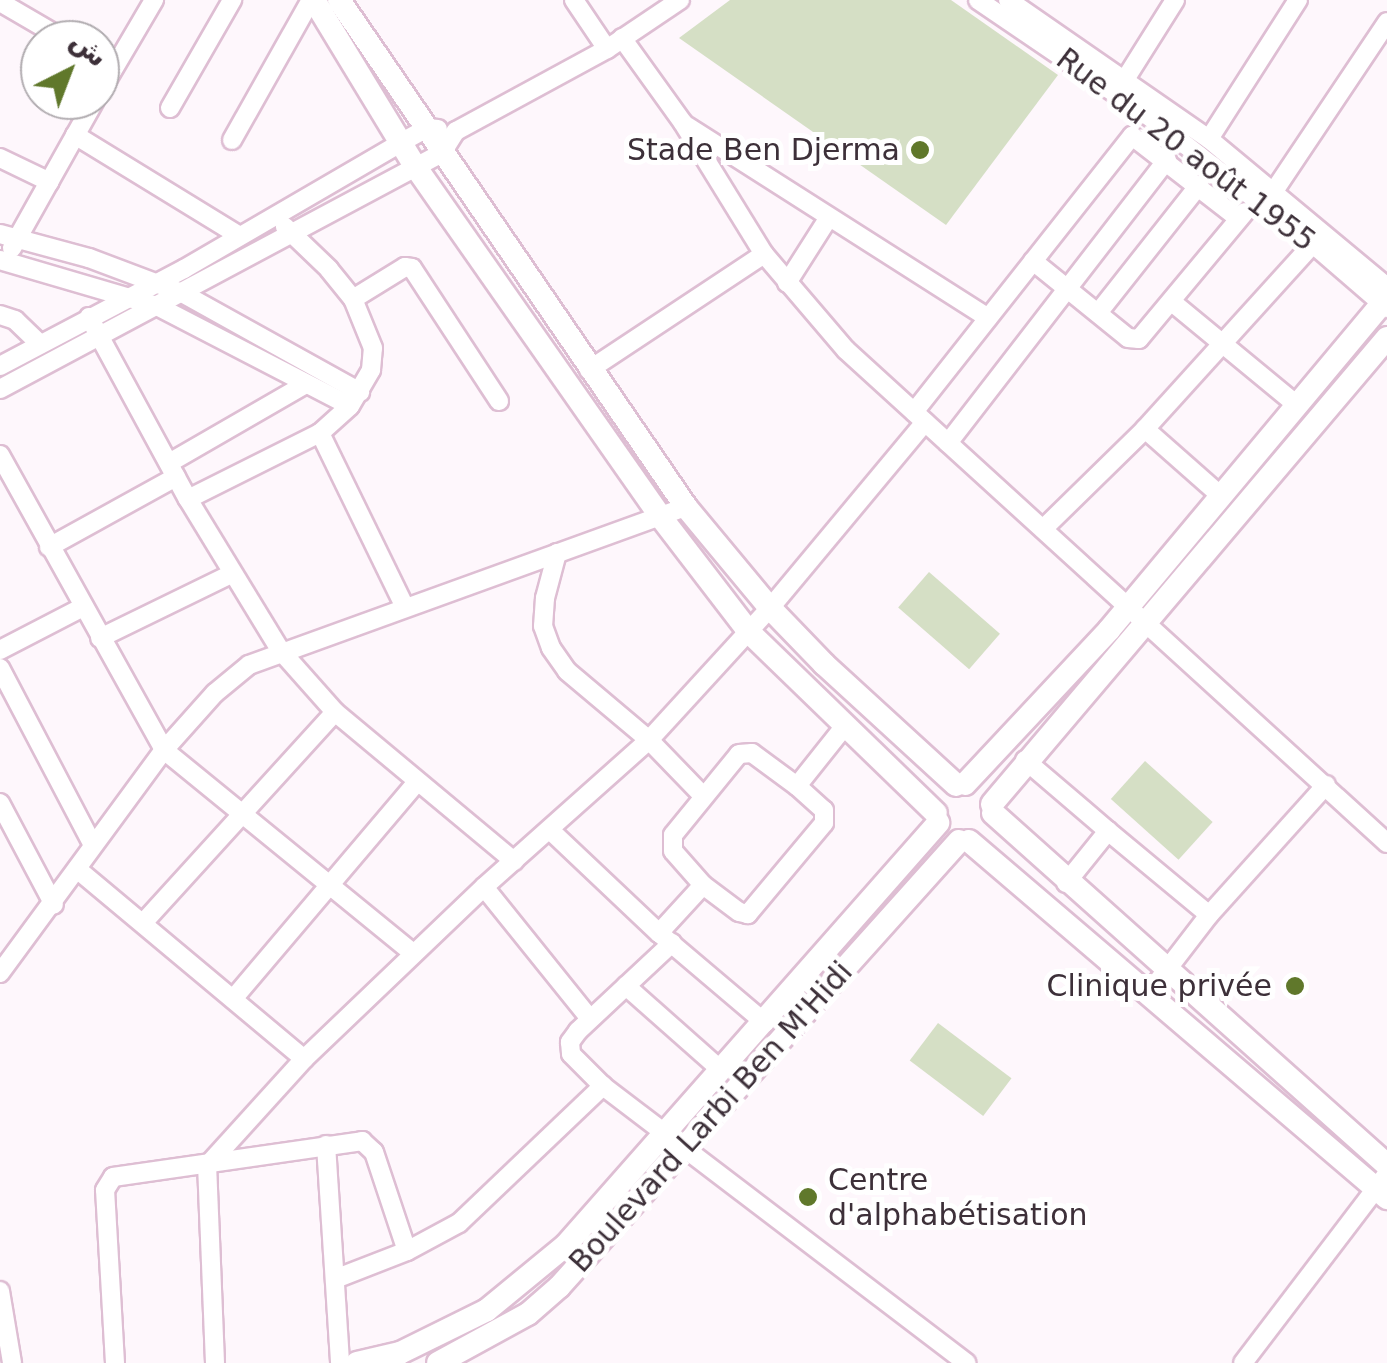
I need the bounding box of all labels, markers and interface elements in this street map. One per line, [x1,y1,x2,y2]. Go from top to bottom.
north arrow [20,20,120,120]
text: ش [64,24,114,74]
street label: Rue du 20 août 1955 [1049,41,1323,259]
place label: Stade Ben Djerma [627,132,900,168]
marker: Stade Ben Djerma [909,139,931,161]
street label: Boulevard Larbi Ben M'Hidi [562,954,860,1280]
place label: Clinique privée [1047,968,1272,1004]
marker: Clinique privée [1282,973,1308,999]
place label: Centre d'alphabétisation [828,1162,1088,1232]
marker: Centre d'alphabétisation [797,1186,819,1208]

